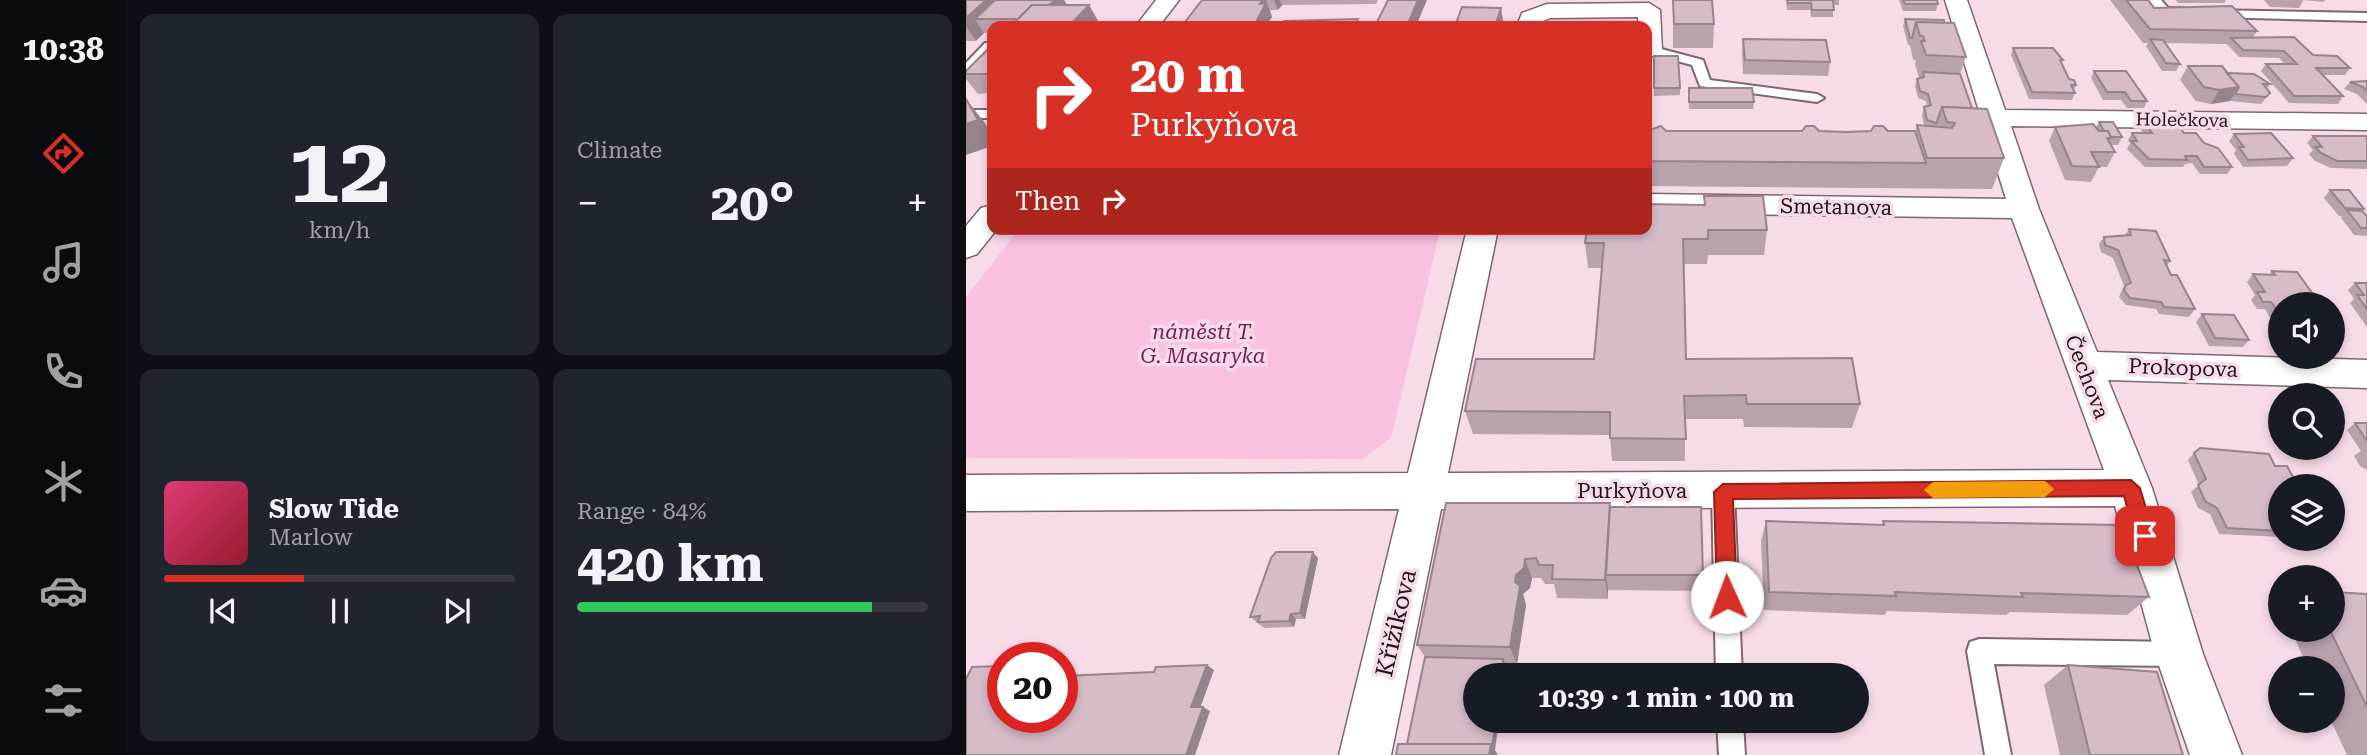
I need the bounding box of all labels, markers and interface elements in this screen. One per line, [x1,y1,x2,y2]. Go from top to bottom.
text: 10:38 [22,30,104,68]
text: 20 m [1130,47,1245,104]
icon: right [1015,49,1106,140]
text: Purkyňova [1130,106,1298,144]
street label: Holečkova [2135,108,2229,131]
text: 12 [289,118,390,224]
icon: directions [39,129,88,178]
text: Climate [577,137,662,164]
text: 20° [710,172,795,233]
text: − [577,181,598,225]
text: + [907,181,928,225]
icon: right [1094,182,1132,220]
text: Then [1015,186,1080,216]
street label: Smetanova [1780,194,1893,220]
text: km/h [309,217,370,244]
icon: music [39,238,88,287]
map controls [2268,292,2345,733]
button: sound [2268,292,2345,369]
park label: náměstí T. G. Masaryka [1141,320,1266,368]
street label: Čechova [2060,331,2115,423]
icon: phone [39,347,88,396]
street label: Prokopova [2128,354,2239,382]
button: search [2268,383,2345,460]
icon: climate [39,457,88,506]
button: layers [2268,474,2345,551]
street label: Purkyňova [1577,479,1688,503]
text: Slow Tide [269,494,399,524]
text: Range · 84% [577,498,706,525]
pin [2115,506,2175,566]
icon: arrive [2126,517,2164,555]
text: Marlow [269,524,352,551]
text: 420 km [577,533,764,594]
position arrow [1690,560,1764,634]
button: + [2268,565,2345,642]
icon: car [39,566,88,615]
street label: Křižíkova [1370,567,1422,679]
icon: previous [204,592,242,630]
icon: pause [321,592,359,630]
icon: next [438,592,476,630]
speed limit sign: 20 [987,642,1078,733]
button: − [2268,656,2345,733]
icon: filters [39,676,88,725]
text: 10:39 · 1 min · 100 m [1538,683,1794,713]

